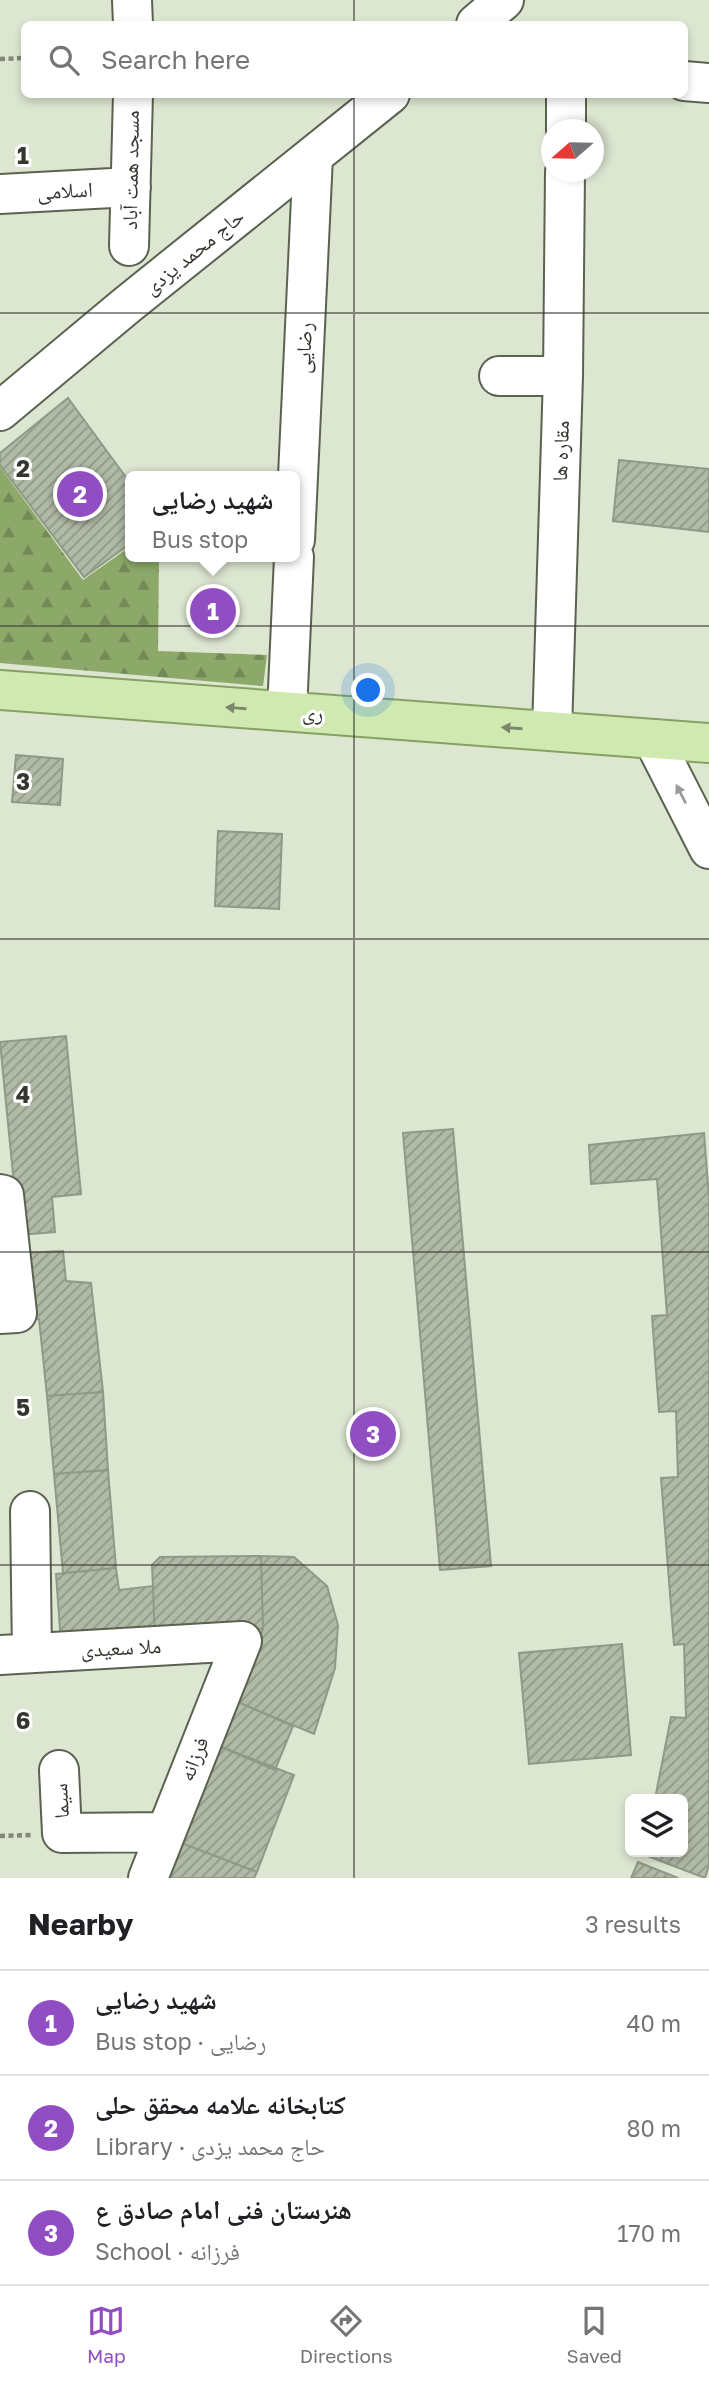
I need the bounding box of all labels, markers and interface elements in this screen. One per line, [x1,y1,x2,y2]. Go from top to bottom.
search box [21,21,688,98]
icon: search [45,41,83,79]
text: Search here [101,44,250,75]
street label: مسجد همت آباد [116,110,144,230]
north arrow [541,119,604,182]
text: 1 [17,141,29,169]
street label: اسلامی [36,176,93,205]
street label: حاج محمد یزدی [138,203,250,301]
street label: رضایی [289,322,318,374]
street label: مقاره ها [546,420,574,482]
text: 2 [16,454,30,482]
pin: 2 [57,468,103,520]
popup [125,471,300,562]
text: شهید رضایی [152,484,273,515]
text: Bus stop [152,525,248,553]
pin: 1 [190,585,236,637]
your location [351,673,385,707]
street label: ری [302,698,324,726]
one-way arrow [225,702,247,713]
one-way arrow [501,722,523,733]
text: 3 [16,767,30,795]
one-way arrow [675,784,687,804]
text: 4 [16,1080,30,1108]
text: 5 [16,1393,30,1421]
pin: 3 [350,1408,396,1460]
street label: ملا سعیدی [80,1632,162,1662]
text: 6 [16,1706,30,1734]
street label: فرزانه [172,1733,214,1785]
street label: سیما [46,1783,74,1819]
map controls [625,1794,688,1857]
button: layers [625,1794,688,1857]
text: Nearby [28,1906,133,1942]
text: 3 results [585,1910,681,1938]
text: شهید رضایی [95,1984,217,2015]
text: 1 [45,2009,57,2037]
text: 40 m [627,2009,681,2037]
text: Bus stop · رضایی [95,2027,266,2055]
text: کتابخانه علامه محقق حلی [95,2089,346,2120]
text: 2 [44,2114,58,2142]
text: 80 m [627,2114,681,2142]
text: Library · حاج محمد یزدی [95,2132,325,2160]
text: هنرستان فنی امام صادق ع [95,2194,352,2225]
text: 3 [44,2219,58,2247]
text: 170 m [617,2219,681,2247]
text: School · فرزانه [95,2237,240,2265]
tab: Map [87,2302,126,2367]
tab: Directions [300,2302,393,2367]
tab: Saved [567,2302,622,2367]

